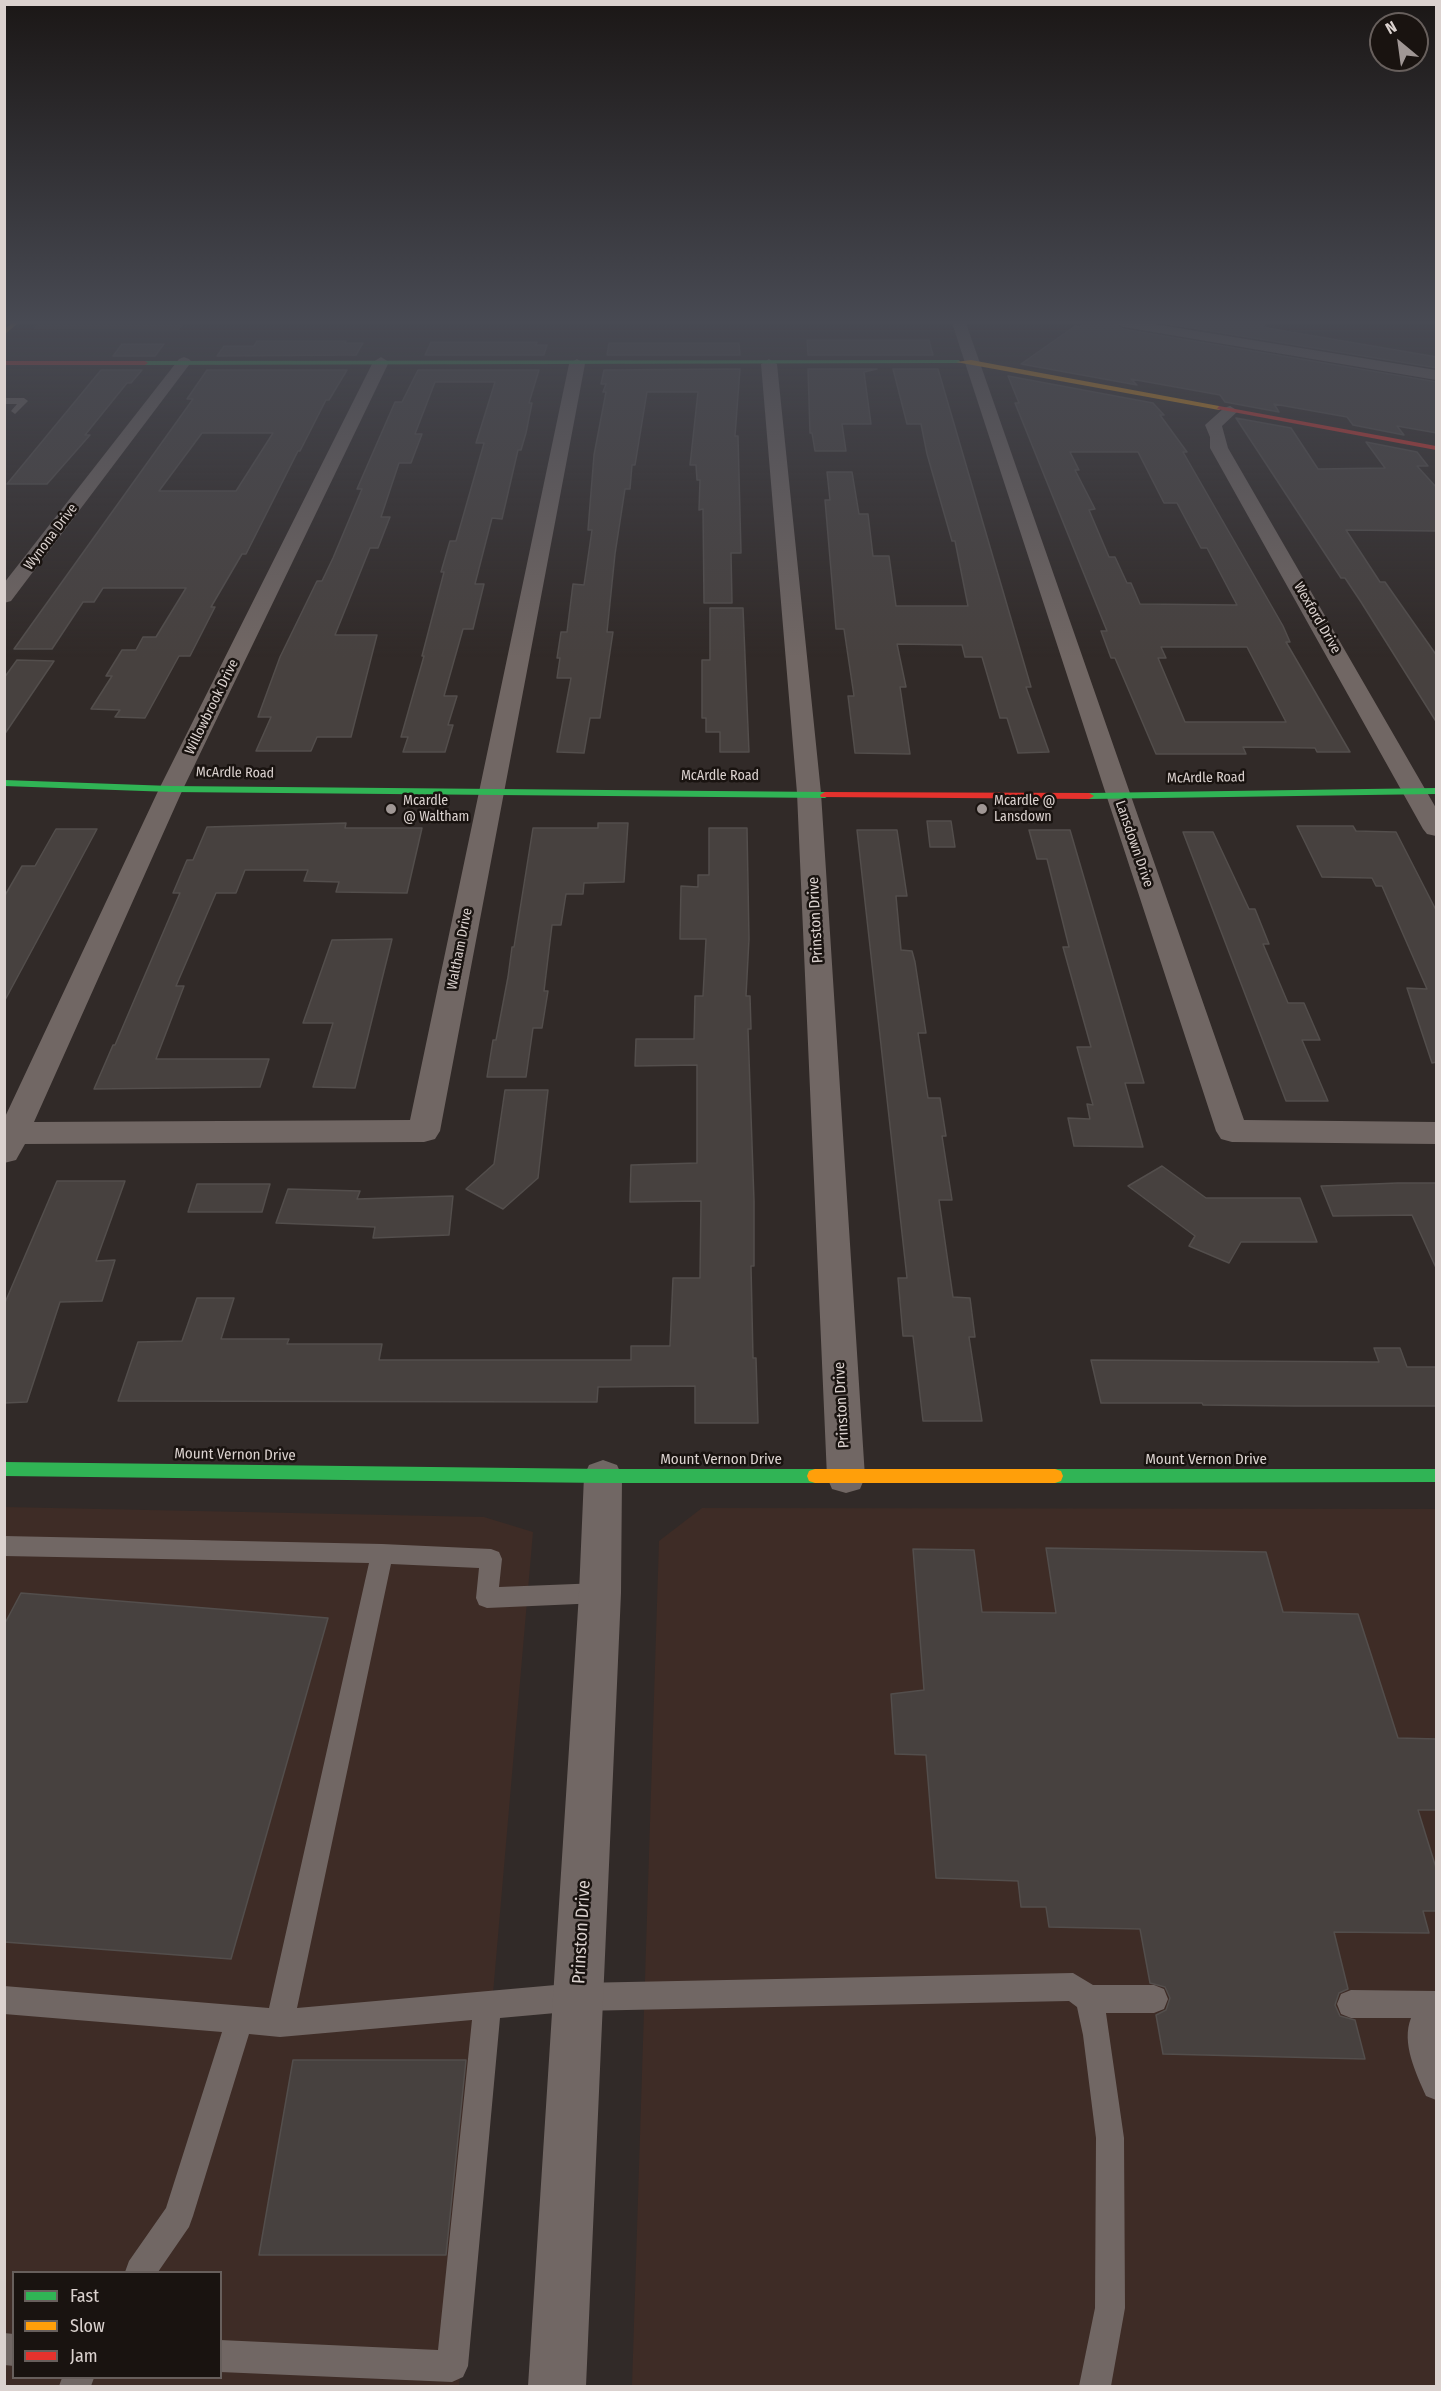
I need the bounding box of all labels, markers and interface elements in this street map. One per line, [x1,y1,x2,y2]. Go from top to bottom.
north arrow [1369,12,1429,72]
text: N [1382,17,1400,38]
street label: Wynona Drive [21,501,81,573]
street label: Wexford Drive [1290,579,1344,657]
street label: Willowbrook Drive [182,657,242,757]
street label: McArdle Road [196,764,274,782]
street label: McArdle Road [681,768,759,784]
street label: McArdle Road [1167,769,1245,787]
place label: Mcardle @ Waltham [403,793,469,826]
place label: Mcardle @ Lansdown [994,793,1055,826]
street label: Lansdown Drive [1111,798,1157,890]
marker: Mcardle @ Waltham [384,802,398,816]
marker: Mcardle @ Lansdown [975,802,989,816]
street label: Prinston Drive [805,876,827,964]
street label: Waltham Drive [444,907,476,991]
street label: Prinston Drive [831,1361,853,1449]
street label: Mount Vernon Drive [174,1445,296,1465]
street label: Mount Vernon Drive [660,1451,782,1469]
street label: Mount Vernon Drive [1145,1451,1267,1469]
street label: Prinston Drive [568,1880,596,1984]
legend [12,2271,222,2379]
text: Fast [70,2285,99,2307]
text: Slow [70,2315,105,2337]
text: Jam [70,2345,98,2367]

